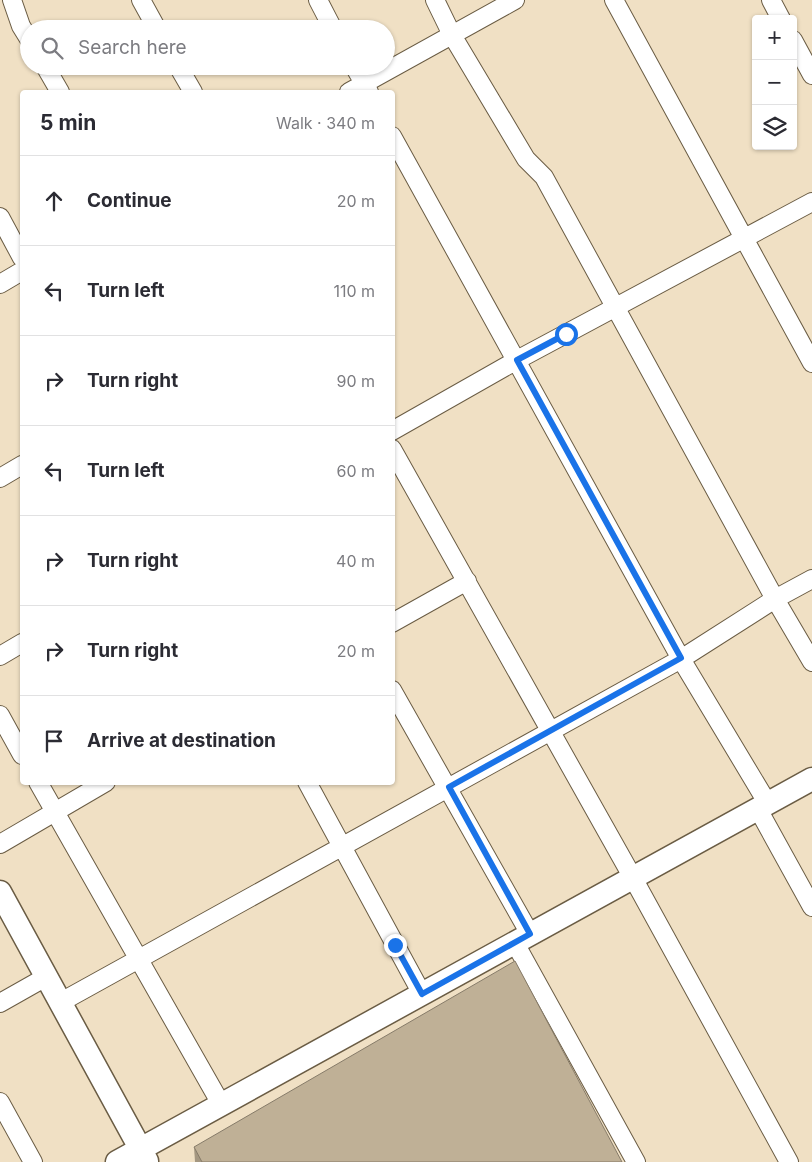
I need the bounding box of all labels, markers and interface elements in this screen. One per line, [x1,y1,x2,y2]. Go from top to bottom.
map controls [752,15,797,150]
button: + [752,15,797,60]
search box [20,20,395,75]
icon: search [38,34,66,62]
text: Search here [78,36,187,59]
button: − [752,60,797,105]
button: layers [752,105,797,150]
text: 5 min [40,110,96,135]
text: Walk · 340 m [276,113,375,133]
icon: ahead [40,187,68,215]
text: Continue [87,189,172,212]
text: 20 m [337,191,375,211]
icon: left [40,277,68,305]
text: Turn left [87,279,165,302]
text: 110 m [333,281,375,301]
route start [555,323,578,346]
icon: right [40,367,68,395]
text: Turn right [87,369,178,392]
text: 90 m [336,371,375,391]
icon: left [40,457,68,485]
text: Turn left [87,459,165,482]
text: 60 m [336,461,375,481]
icon: right [40,547,68,575]
text: Turn right [87,549,178,572]
text: 40 m [336,551,375,571]
icon: right [40,637,68,665]
text: Turn right [87,639,178,662]
text: 20 m [337,641,375,661]
icon: arrive [40,727,68,755]
text: Arrive at destination [87,729,276,752]
route end [384,934,407,957]

